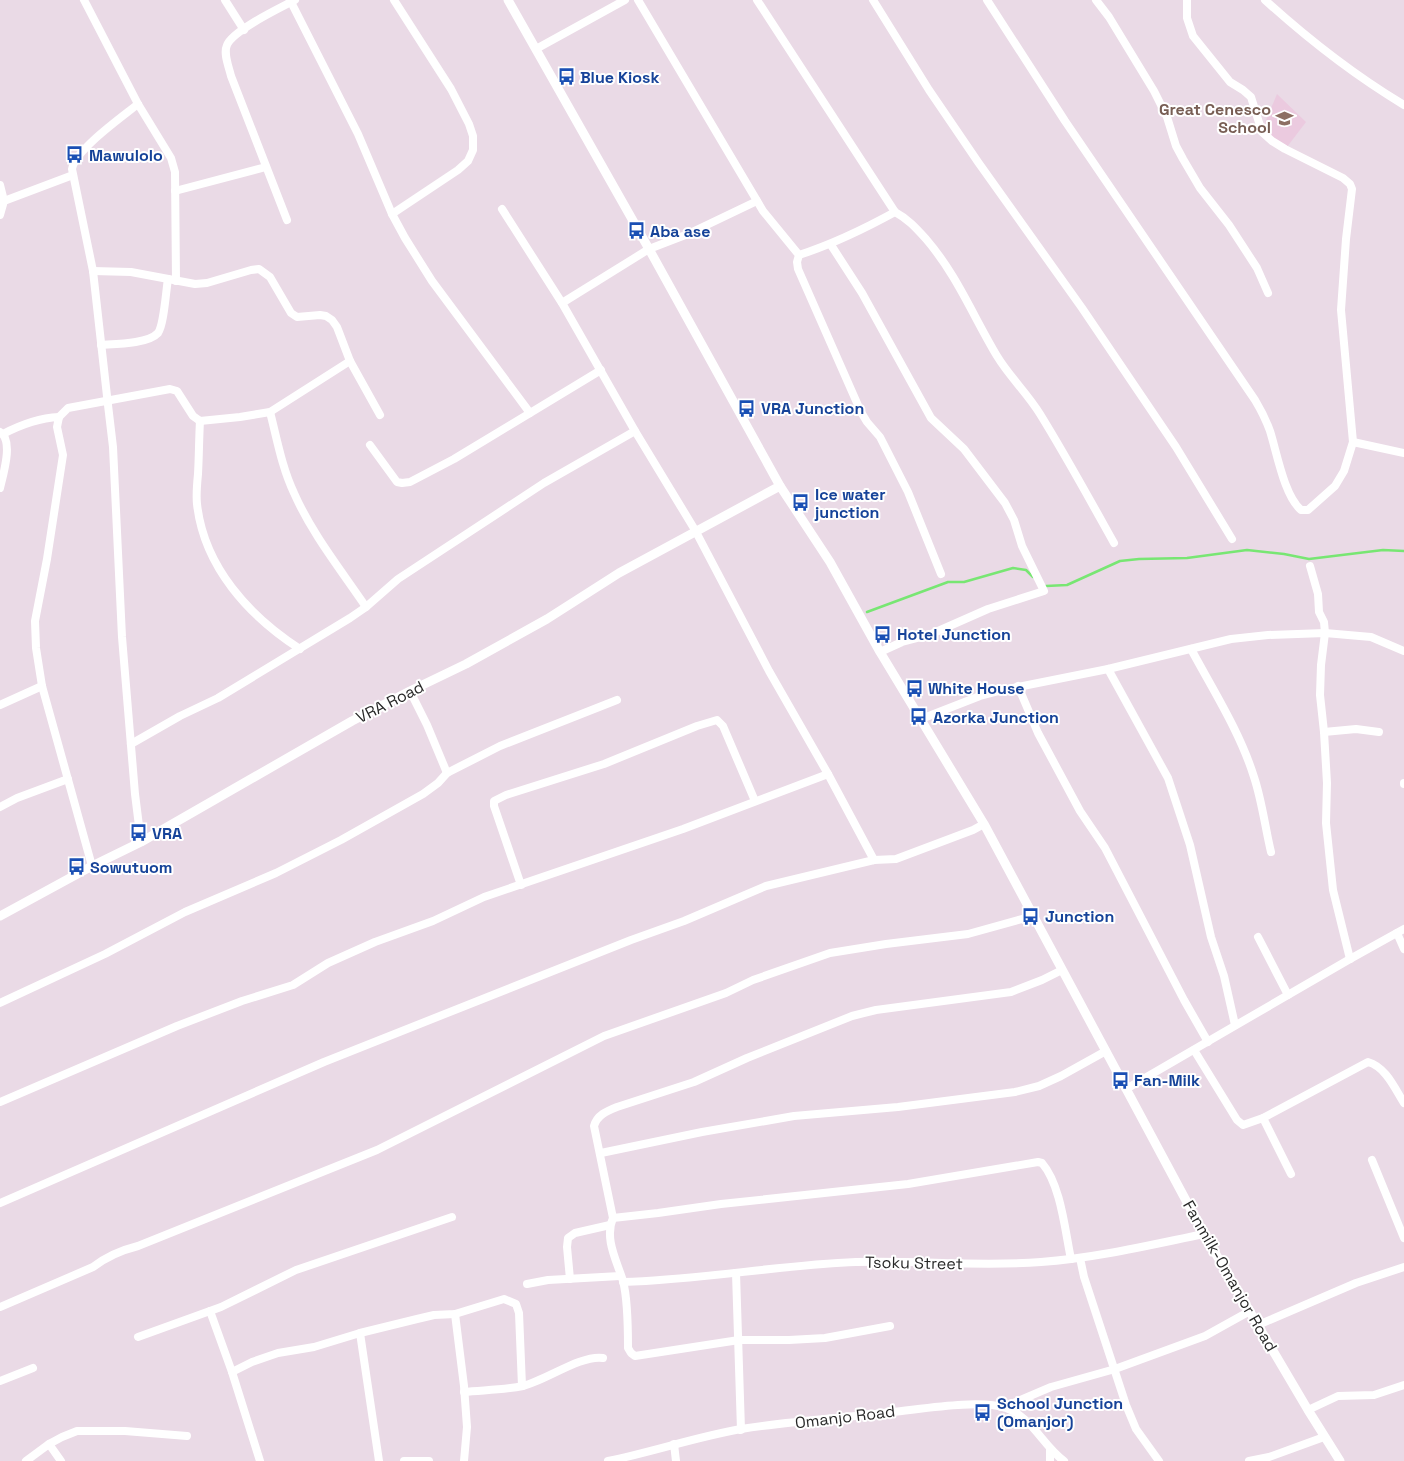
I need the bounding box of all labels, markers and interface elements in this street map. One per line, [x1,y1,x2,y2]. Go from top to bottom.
bus stop icon: Blue Kiosk [556,67,576,87]
place label: Blue Kiosk [580,67,660,88]
place label: Great Cenesco School [1159,99,1271,138]
school or university icon: Great Cenesco School [1275,108,1295,128]
bus stop icon: Mawulolo [65,145,85,165]
place label: Mawulolo [89,145,163,166]
bus stop icon: Aba ase [626,221,646,241]
place label: Aba ase [650,221,710,242]
bus stop icon: VRA Junction [737,398,757,418]
place label: VRA Junction [761,398,864,419]
place label: Ice water junction [814,484,886,523]
bus stop icon: Ice water junction [791,493,811,513]
bus stop icon: Hotel Junction [873,624,893,644]
place label: Hotel Junction [897,624,1011,645]
street label: VRA Road [353,676,427,728]
bus stop icon: White House [904,678,924,698]
place label: White House [928,678,1025,699]
bus stop icon: Azorka Junction [909,707,929,727]
place label: Azorka Junction [933,707,1059,728]
bus stop icon: VRA [128,823,148,843]
place label: VRA [152,823,182,844]
bus stop icon: Sowutuom [66,857,86,877]
place label: Sowutuom [90,857,172,878]
bus stop icon: Junction [1021,906,1041,926]
place label: Junction [1045,906,1114,927]
bus stop icon: Fan-Milk [1110,1070,1130,1090]
place label: Fan-Milk [1134,1070,1200,1091]
street label: Fanmilk-Omanjor Road [1178,1197,1282,1355]
street label: Tsoku Street [865,1252,963,1274]
place label: School Junction (Omanjor) [997,1393,1123,1432]
street label: Omanjo Road [794,1400,896,1434]
bus stop icon: School Junction (Omanjor) [973,1402,993,1422]

